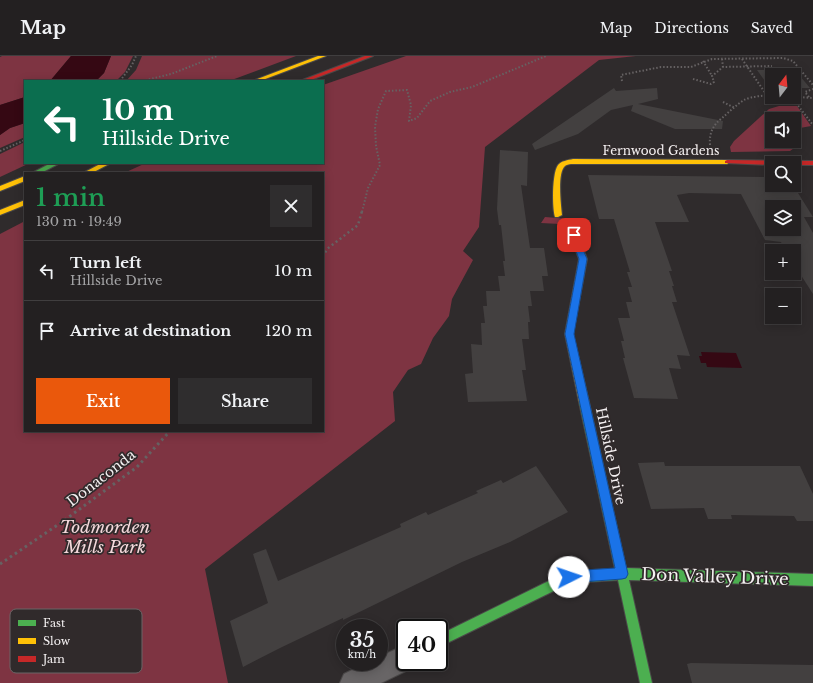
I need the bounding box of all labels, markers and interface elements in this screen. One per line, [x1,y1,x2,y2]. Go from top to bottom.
text: Map [20,16,66,39]
text: Map [600,19,632,37]
text: Directions [654,19,729,37]
text: Saved [751,19,793,37]
north arrow [765,68,801,104]
map controls [765,68,801,324]
text: 10 m [102,93,174,128]
icon: left [36,96,88,148]
button: sound [765,112,801,148]
text: Hillside Drive [102,128,230,150]
street label: Fernwood Gardens [603,143,719,158]
button: search [765,156,801,192]
text: 1 min [36,183,105,212]
button: close [270,185,312,227]
button: layers [765,200,801,236]
text: 130 m · 19:49 [36,213,122,230]
pin [557,218,591,252]
icon: arrive [563,224,585,246]
button: + [765,244,801,280]
text: Turn left [70,253,141,272]
icon: left [36,260,58,282]
text: 10 m [274,261,312,280]
text: Hillside Drive [70,272,162,289]
button: − [765,288,801,324]
icon: arrive [36,320,58,342]
text: Arrive at destination [70,321,231,340]
text: 120 m [265,321,312,340]
button: Exit [36,378,170,424]
button: Share [178,378,312,424]
street label: Hillside Drive [592,405,630,507]
street label: Donaconda [63,445,139,510]
park label: Todmorden Mills Park [60,517,151,558]
position arrow [548,556,590,598]
street label: Don Valley Drive [641,564,789,590]
legend [10,609,142,673]
text: Fast [43,616,66,630]
speed limit sign: 40 [396,619,448,671]
text: 35 [350,628,374,652]
text: Slow [43,634,71,648]
text: km/h [348,648,376,661]
text: Jam [41,652,65,666]

